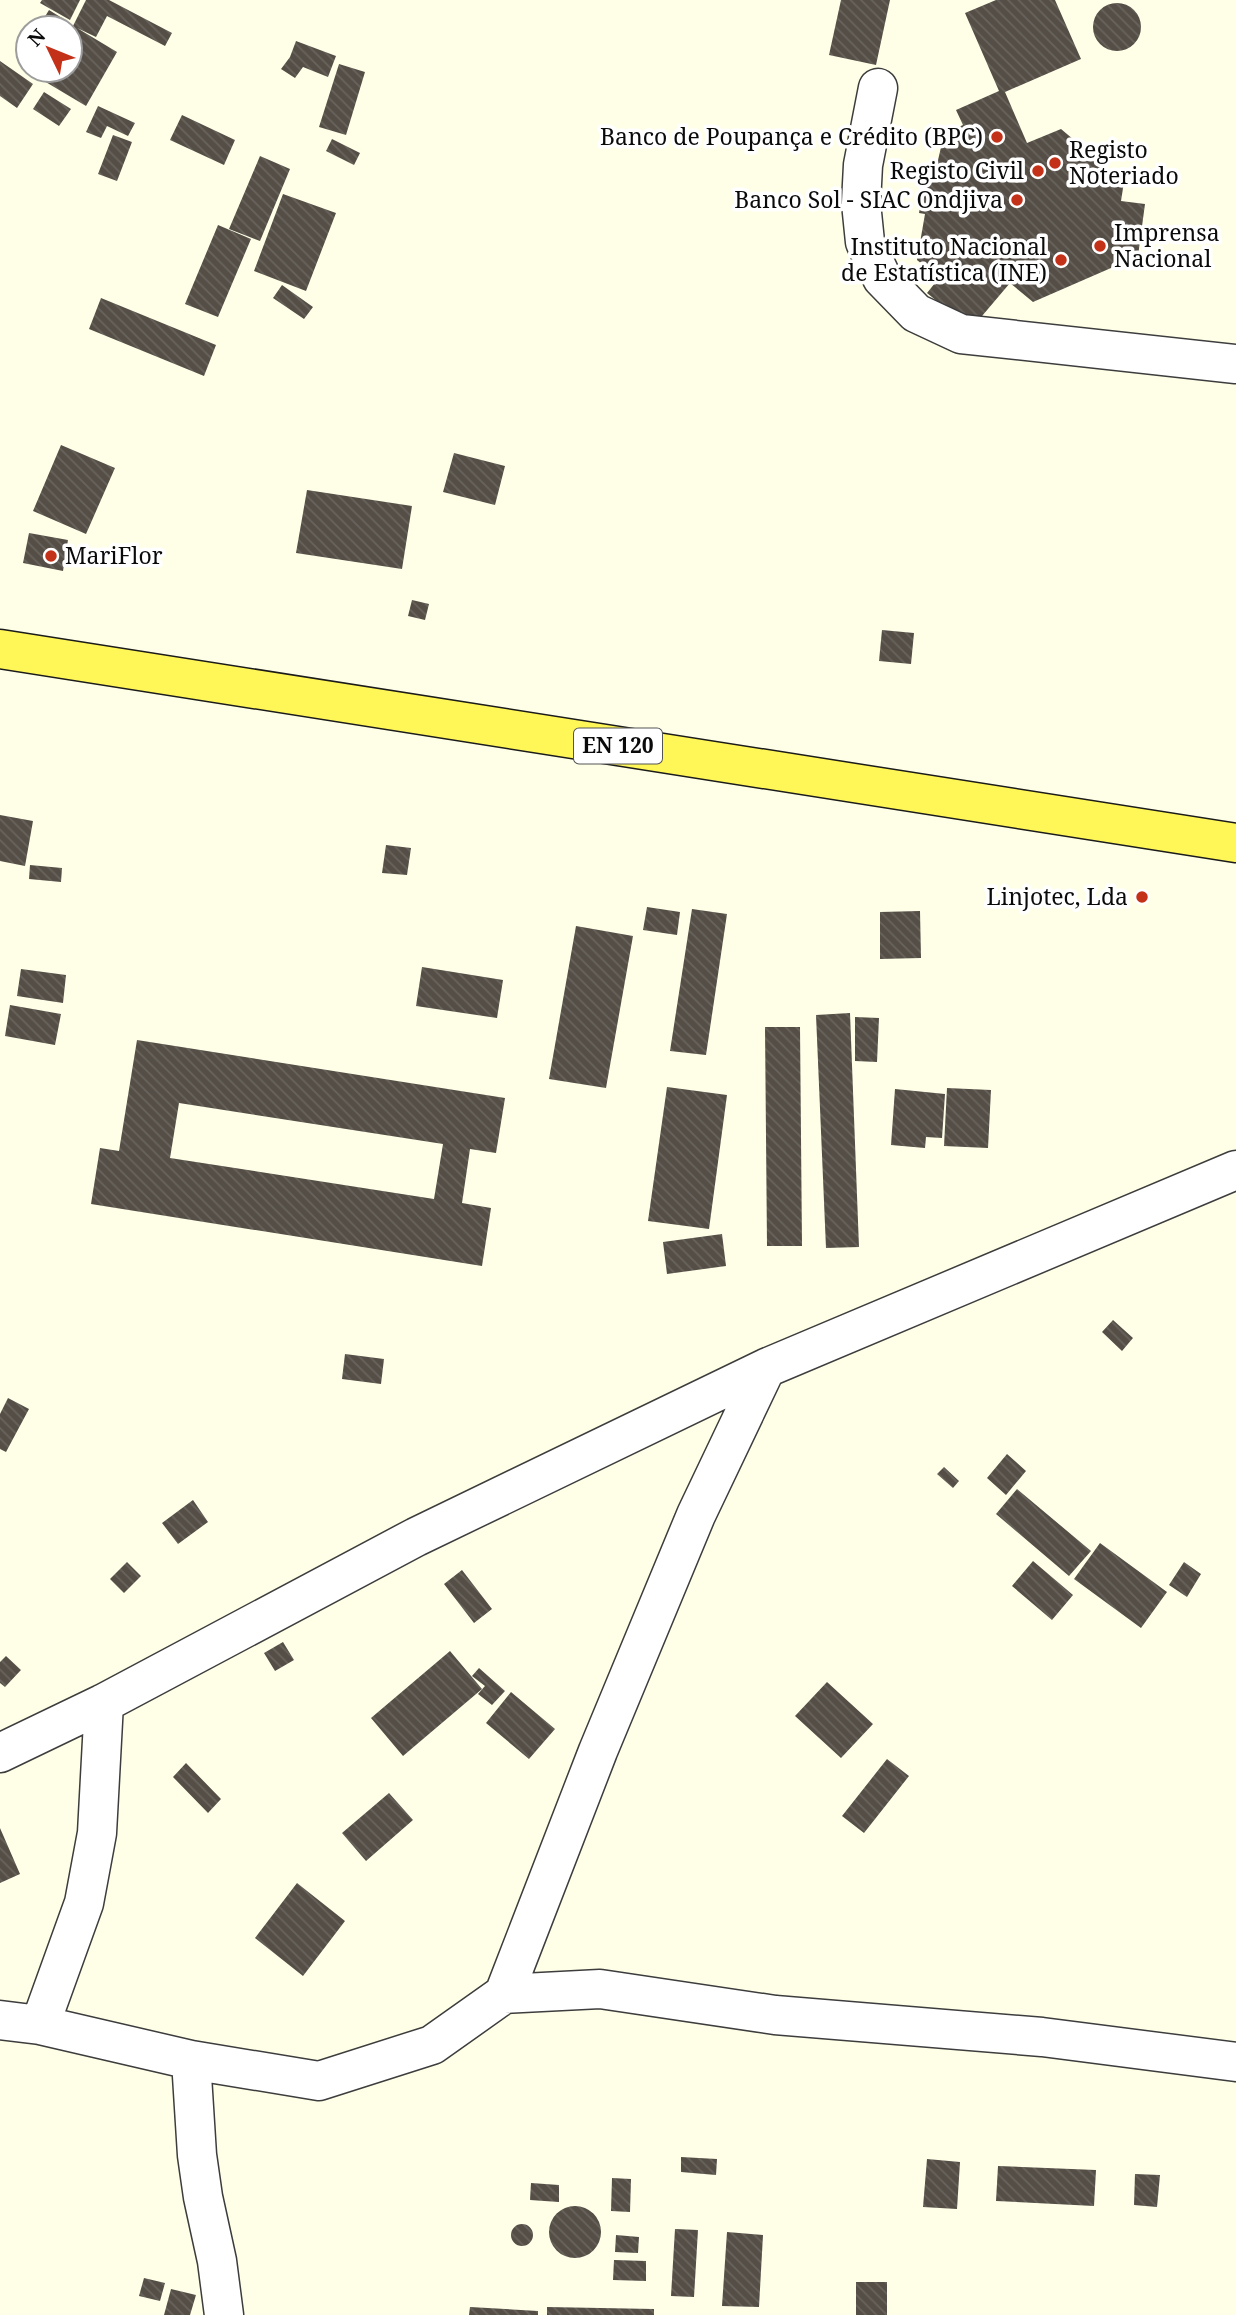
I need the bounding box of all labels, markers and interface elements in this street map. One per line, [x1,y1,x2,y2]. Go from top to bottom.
north arrow [14,14,84,84]
text: N [22,23,51,52]
place label: Banco de Poupança e Crédito (BPC) [600,120,983,152]
marker: Banco de Poupança e Crédito (BPC) [989,129,1005,145]
place label: Registo Noteriado [1069,133,1179,191]
place label: Registo Civil [890,154,1024,186]
marker: Registo Noteriado [1047,155,1063,171]
marker: Registo Civil [1030,163,1046,179]
place label: Banco Sol - SIAC Ondjiva [734,183,1003,215]
marker: Banco Sol - SIAC Ondjiva [1009,192,1025,208]
place label: Imprensa Nacional [1114,216,1220,274]
place label: Instituto Nacional de Estatística (INE) [841,230,1047,288]
marker: Imprensa Nacional [1092,238,1108,254]
marker: Instituto Nacional de Estatística (INE) [1053,252,1069,268]
place label: MariFlor [65,539,163,571]
marker: MariFlor [43,548,59,564]
road number: EN 120 [574,728,662,764]
place label: Linjotec, Lda [986,880,1128,912]
marker: Linjotec, Lda [1134,889,1150,905]

